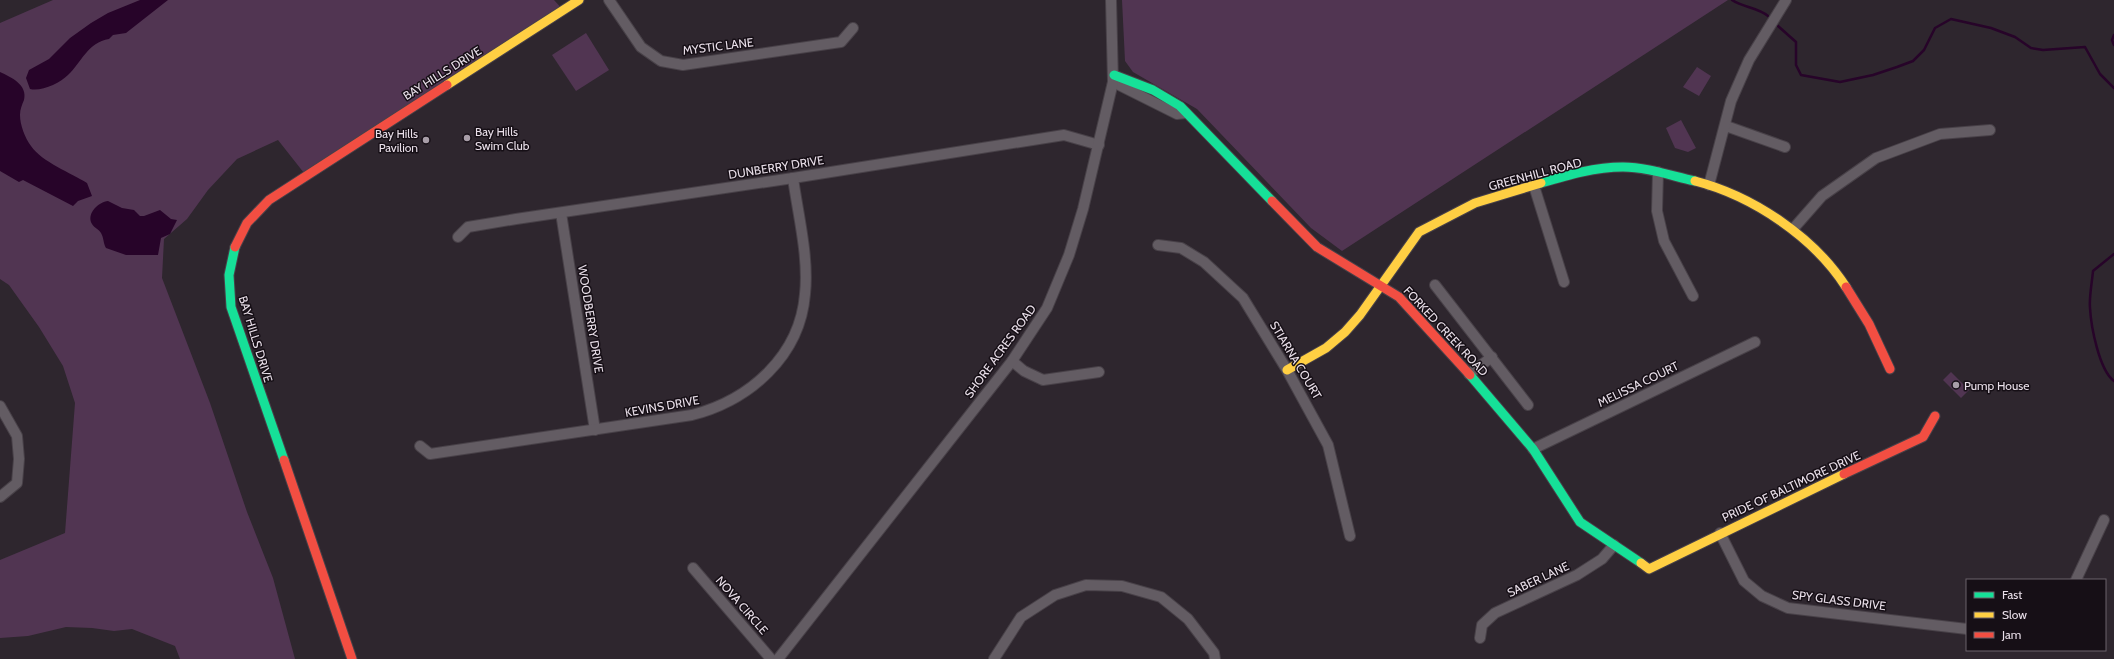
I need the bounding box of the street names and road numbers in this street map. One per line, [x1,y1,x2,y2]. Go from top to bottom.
street label: MYSTIC LANE [682,34,755,58]
street label: BAY HILLS DRIVE [400,43,484,103]
street label: DUNBERRY DRIVE [727,152,825,182]
street label: GREENHILL ROAD [1487,154,1583,194]
street label: WOODBERRY DRIVE [575,264,607,374]
street label: FORKED CREEK ROAD [1400,283,1492,379]
street label: BAY HILLS DRIVE [236,294,276,384]
street label: SHORE ACRES ROAD [961,301,1039,401]
street label: STIARNA COURT [1267,318,1325,402]
street label: MELISSA COURT [1595,358,1681,410]
street label: KEVINS DRIVE [624,392,701,420]
street label: PRIDE OF BALTIMORE DRIVE [1719,447,1863,525]
street label: SABER LANE [1505,558,1572,600]
street label: NOVA CIRCLE [713,573,772,637]
street label: SPY GLASS DRIVE [1791,587,1887,613]

